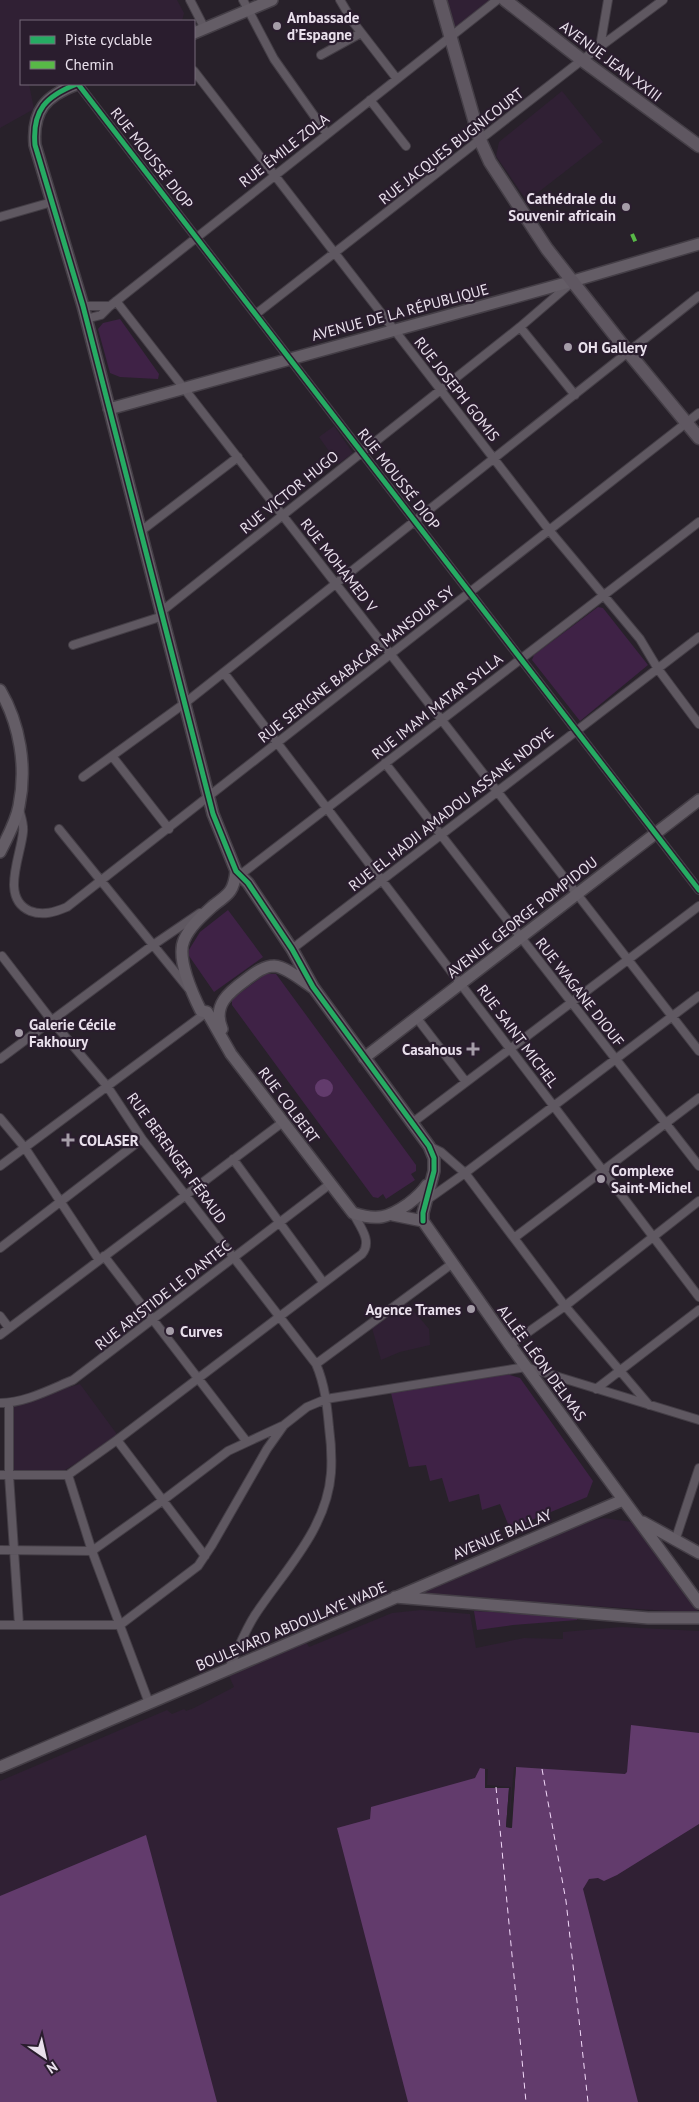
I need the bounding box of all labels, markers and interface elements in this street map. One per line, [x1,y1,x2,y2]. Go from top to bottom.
place label: Ambassade d’Espagne [287,8,360,44]
street label: AVENUE JEAN XXIII [556,17,666,105]
legend [20,20,195,85]
marker: Ambassade d’Espagne [271,20,283,32]
text: Piste cyclable [65,30,152,49]
text: Chemin [65,55,114,74]
street label: RUE JACQUES BUGNICOURT [375,83,528,208]
street label: RUE MOUSSÉ DIOP [107,104,197,212]
street label: RUE ÉMILE ZOLA [235,109,333,191]
place label: Cathédrale du Souvenir africain [508,189,616,225]
marker: Cathédrale du Souvenir africain [620,201,632,213]
street label: AVENUE DE LA RÉPUBLIQUE [309,279,491,345]
street label: RUE JOSEPH GOMIS [410,333,504,445]
place label: OH Gallery [578,338,648,357]
marker: OH Gallery [562,341,574,353]
street label: RUE MOUSSÉ DIOP [354,425,444,533]
street label: RUE VICTOR HUGO [236,446,342,538]
street label: RUE MOHAMED V [297,514,382,616]
street label: RUE SERIGNE BABACAR MANSOUR SY [254,581,458,747]
street label: RUE IMAM MATAR SYLLA [368,649,506,763]
street label: RUE EL HADJI AMADOU ASSANE NDOYE [345,723,557,895]
street label: AVENUE GEORGE POMPIDOU [443,852,601,982]
street label: RUE WAGANE DIOUF [532,934,628,1050]
street label: RUE SAINT MICHEL [473,981,563,1092]
place label: Galerie Cécile Fakhoury [29,1015,116,1051]
marker: Galerie Cécile Fakhoury [13,1027,25,1039]
place label: Casahous [402,1040,462,1059]
marker: Casahous [466,1042,480,1056]
street label: RUE COLBERT [254,1063,324,1147]
street label: RUE BERENGER FÉRAUD [123,1089,231,1227]
place label: COLASER [79,1131,139,1150]
marker: COLASER [61,1133,75,1147]
place label: Complexe Saint-Michel [611,1161,692,1197]
marker: Complexe Saint-Michel [595,1173,607,1185]
street label: RUE ARISTIDE LE DANTEC [91,1236,235,1354]
place label: Agence Trames [366,1300,461,1319]
street label: ALLÉE LÉON DELMAS [494,1301,590,1425]
marker: Agence Trames [465,1303,477,1315]
place label: Curves [180,1322,223,1341]
marker: Curves [164,1325,176,1337]
street label: AVENUE BALLAY [450,1504,555,1563]
street label: BOULEVARD ABDOULAYE WADE [193,1577,389,1675]
north arrow [20,2032,70,2082]
text: N [43,2058,61,2078]

